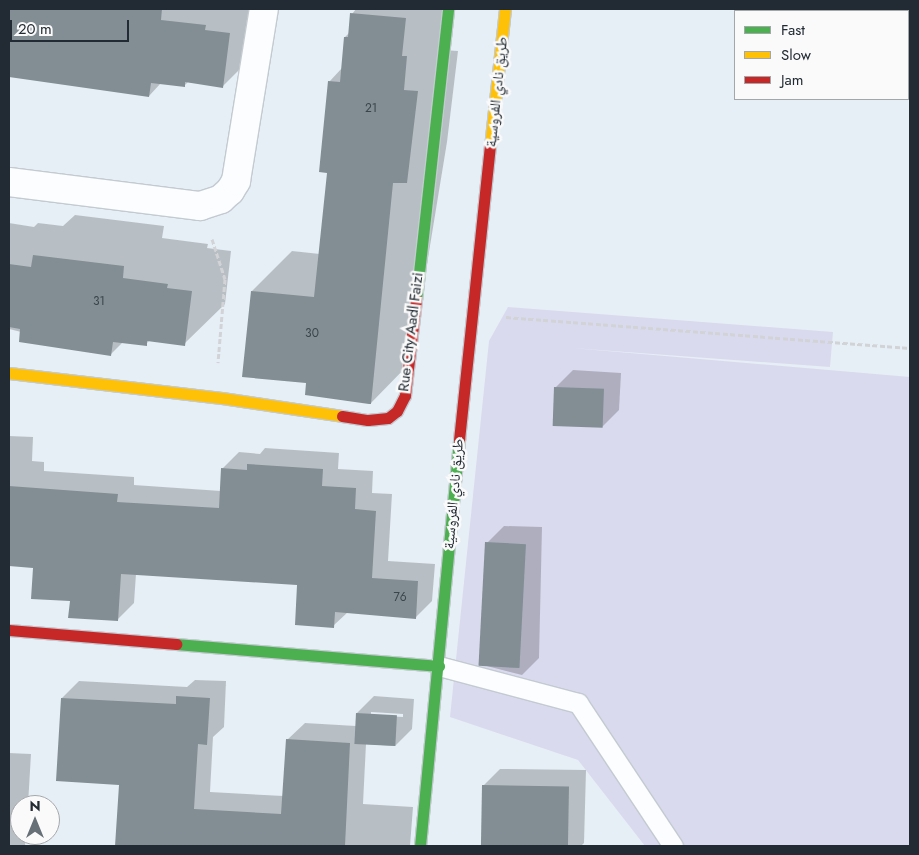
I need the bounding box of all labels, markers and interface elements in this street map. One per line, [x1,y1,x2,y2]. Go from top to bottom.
scale bar [12,10,131,42]
legend [734,10,909,100]
text: 20 m [18,18,52,40]
text: Fast [781,19,805,41]
street label: طريق نادي الفروسية [482,36,512,148]
text: Slow [781,44,811,66]
text: Jam [781,69,804,91]
house number: 21 [365,102,377,116]
street label: Rue City Aadl Faizi [395,271,427,393]
house number: 31 [93,295,105,309]
house number: 30 [305,327,319,341]
street label: طريق نادي الفروسية [440,438,468,550]
house number: 76 [393,591,407,605]
north arrow [10,795,60,845]
text: N [29,796,41,816]

